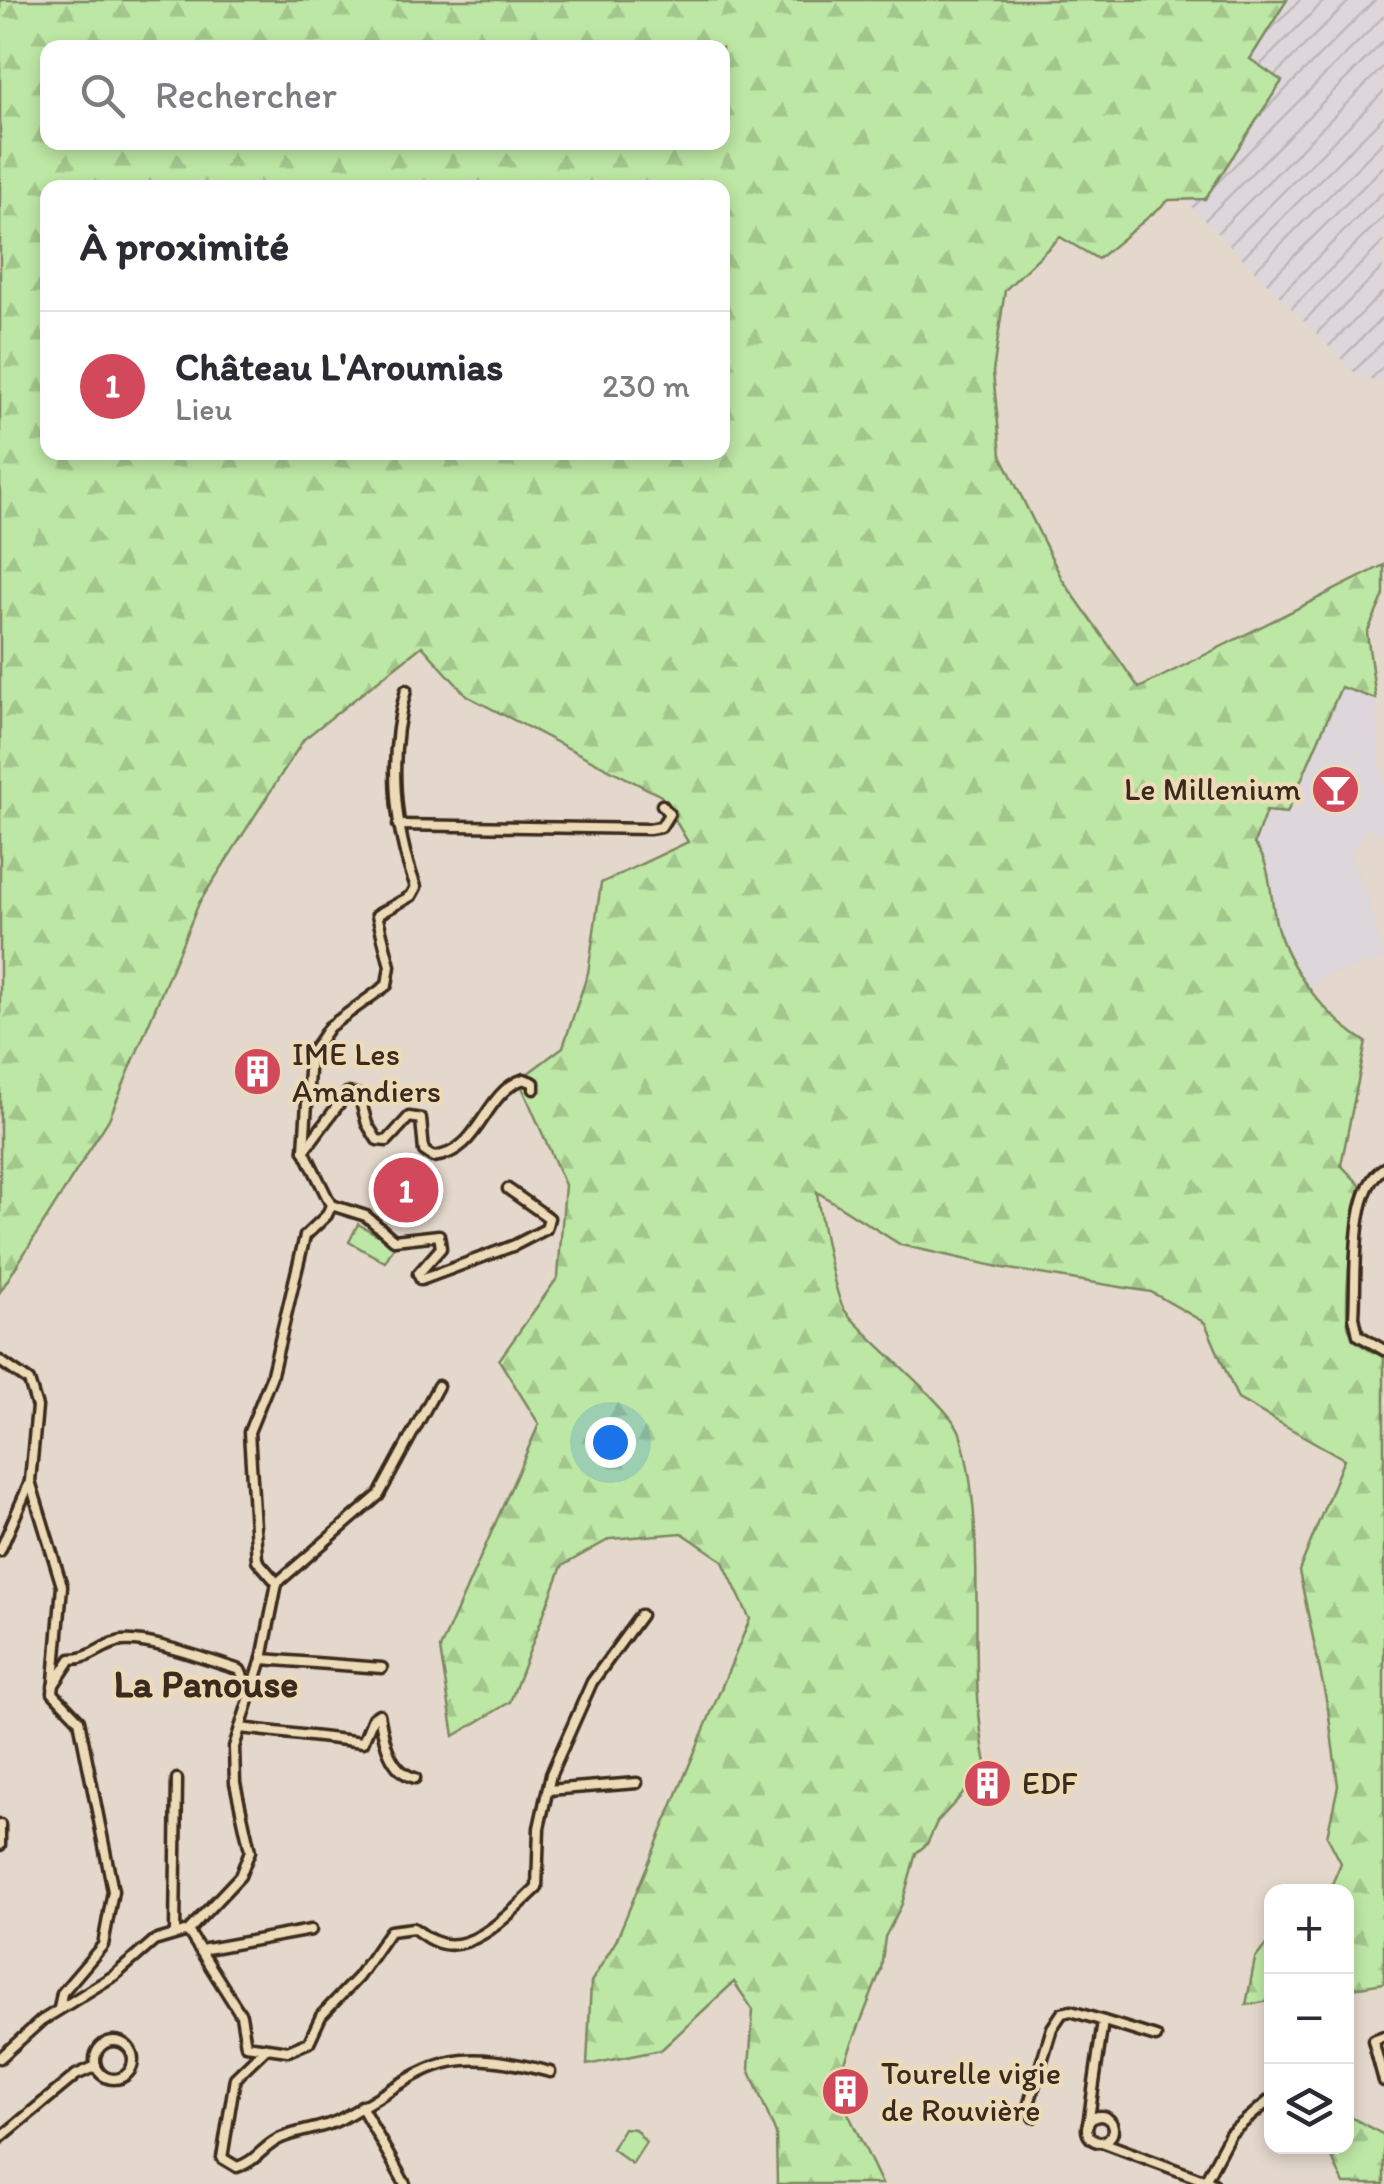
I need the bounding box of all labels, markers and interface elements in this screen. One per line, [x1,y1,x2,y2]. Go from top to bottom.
search box [40,40,730,150]
icon: search [75,68,130,123]
text: Rechercher [155,72,337,118]
text: À proximité [80,220,289,271]
text: Château L'Aroumias [175,344,503,390]
text: 1 [105,367,120,405]
text: 230 m [602,367,690,405]
text: Lieu [175,390,232,428]
bar icon: Le Millenium [1310,763,1362,815]
place label: Le Millenium [1124,770,1301,808]
place label: IME Les Amandiers [292,1035,441,1110]
building icon: IME Les Amandiers [231,1046,283,1098]
pin: 1 [374,1152,438,1228]
your location [585,1417,636,1468]
district label: La Panouse [114,1661,298,1707]
building icon: EDF [961,1757,1013,1809]
place label: EDF [1022,1764,1078,1802]
map controls [1264,1884,1354,2154]
button: + [1264,1884,1354,1974]
button: − [1264,1974,1354,2064]
place label: Tourelle vigie de Rouvière [881,2054,1061,2129]
button: layers [1264,2064,1354,2154]
building icon: Tourelle vigie de Rouvière [820,2065,872,2117]

